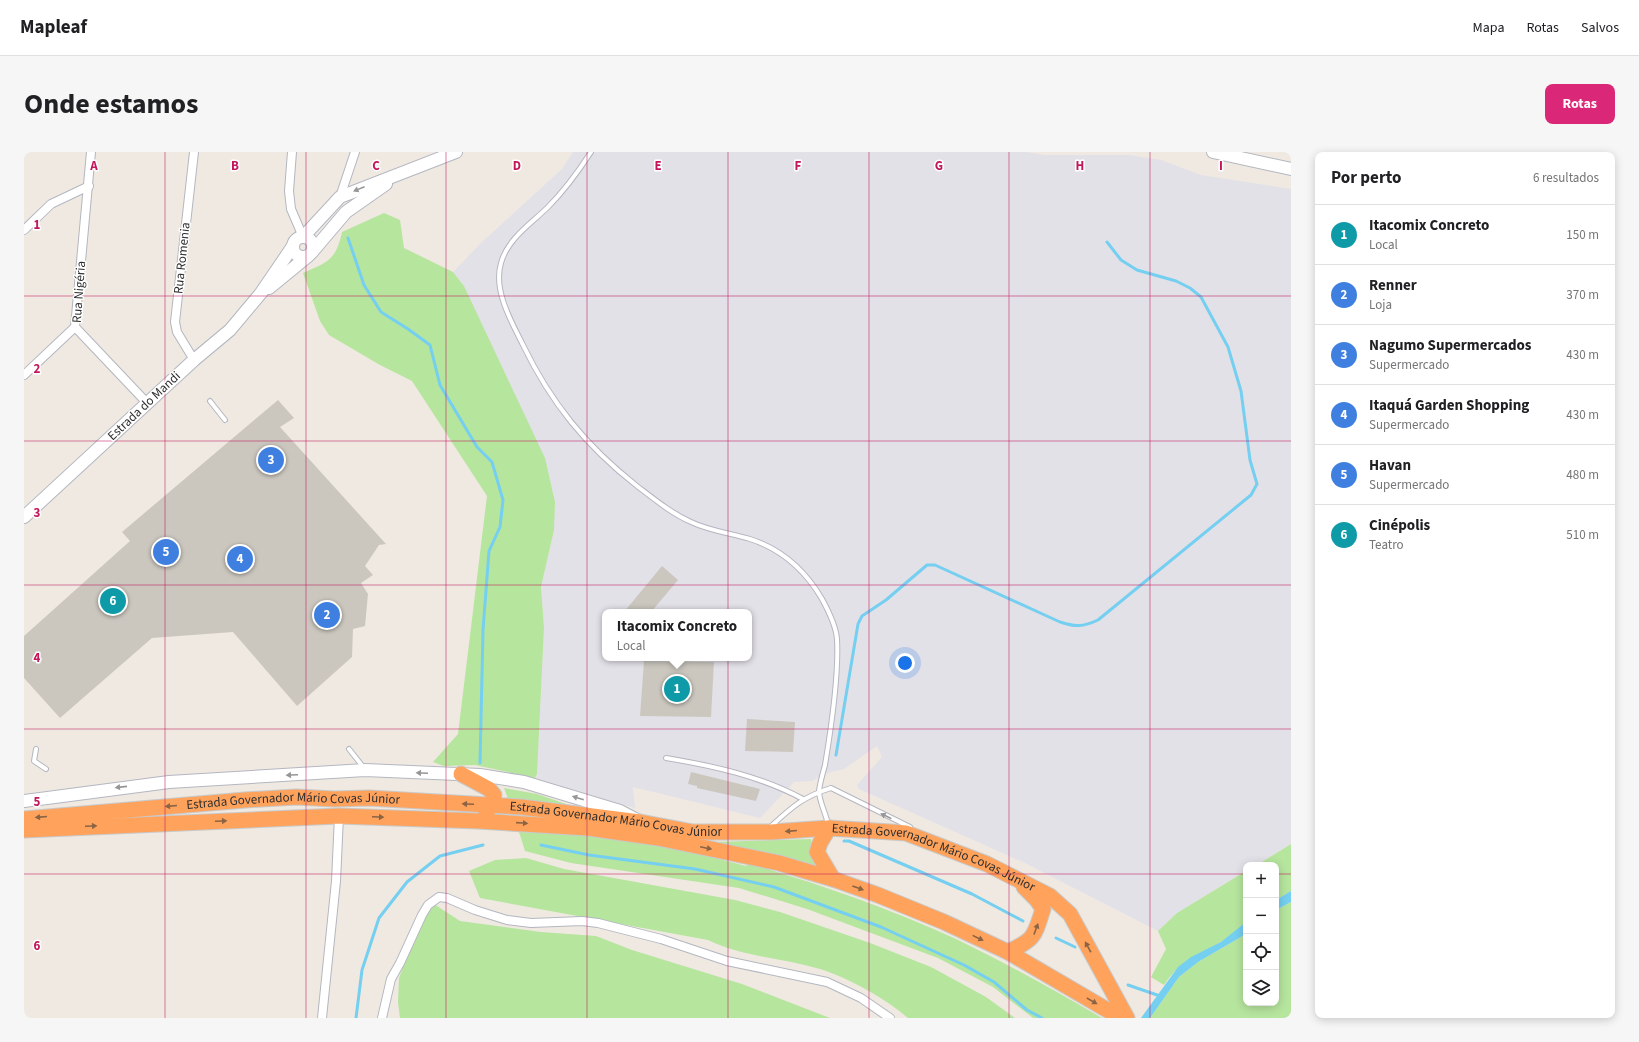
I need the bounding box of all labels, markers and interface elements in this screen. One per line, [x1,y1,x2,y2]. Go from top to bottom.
text: Mapleaf [20,14,87,41]
text: Mapa [1473,18,1504,38]
text: Rotas [1526,18,1559,38]
text: Salvos [1581,18,1619,38]
text: Onde estamos [24,84,198,124]
button: Rotas [1545,84,1615,124]
text: A [89,157,98,175]
text: B [231,157,239,175]
text: C [372,157,380,175]
text: D [513,157,521,175]
text: E [654,157,662,175]
text: F [795,157,802,175]
text: G [935,157,943,175]
text: H [1076,157,1084,175]
text: I [1219,157,1223,175]
text: Por perto [1331,166,1401,190]
text: 6 resultados [1533,169,1599,187]
one-way arrow [353,186,365,192]
text: Itacomix Concreto [1369,215,1489,236]
text: 1 [34,216,41,234]
street label: Rua Romenia [169,221,195,295]
text: 1 [1341,226,1347,244]
text: 150 m [1566,226,1599,244]
text: Local [1369,236,1398,254]
street label: Rua Nigéria [68,260,90,324]
text: Renner [1369,275,1417,296]
text: 2 [1341,286,1347,304]
text: 370 m [1566,286,1599,304]
text: Loja [1369,296,1392,314]
text: Nagumo Supermercados [1369,335,1532,356]
text: 3 [1341,346,1347,364]
text: 430 m [1566,346,1599,364]
text: Supermercado [1369,356,1449,374]
text: 2 [34,360,41,378]
street label: Estrada do Mandi [104,367,184,445]
text: Itaquá Garden Shopping [1369,395,1529,416]
text: 4 [1341,406,1347,424]
text: 430 m [1566,406,1599,424]
text: Supermercado [1369,416,1449,434]
pin: 3 [258,445,284,475]
text: Havan [1369,455,1411,476]
text: 5 [1341,466,1347,484]
text: 480 m [1566,466,1599,484]
text: Supermercado [1369,476,1449,494]
text: 3 [34,504,41,522]
text: Cinépolis [1369,515,1430,536]
text: 6 [1341,526,1347,544]
text: 510 m [1566,526,1599,544]
text: Teatro [1369,536,1404,554]
pin: 5 [153,537,179,567]
pin: 4 [227,544,253,574]
pin: 6 [100,586,126,616]
pin: 2 [314,600,340,630]
popup [602,609,752,661]
text: Itacomix Concreto [617,616,737,637]
text: Local [617,637,646,655]
text: 4 [34,649,41,667]
your location [895,653,915,673]
pin: 1 [664,674,690,704]
one-way arrow [415,770,428,776]
one-way arrow [286,771,298,778]
one-way arrow [115,784,127,791]
street label: Estrada Governador Mário Covas Júnior [186,788,401,814]
text: 5 [34,793,41,811]
one-way arrow [571,795,583,801]
street label: Estrada Governador Mário Covas Júnior [509,797,722,841]
one-way arrow [461,801,474,807]
one-way arrow [165,803,177,810]
one-way arrow [881,813,892,819]
one-way arrow [35,814,47,821]
one-way arrow [372,814,384,821]
one-way arrow [215,817,227,824]
street label: Estrada Governador Mário Covas Júnior [831,819,1039,896]
one-way arrow [516,820,528,827]
one-way arrow [85,823,98,829]
one-way arrow [784,827,797,834]
one-way arrow [700,845,712,851]
map controls [1243,862,1279,1006]
button: + [1243,862,1279,898]
one-way arrow [853,886,865,892]
button: − [1243,898,1279,934]
one-way arrow [1034,922,1040,934]
button: locate [1243,934,1279,970]
one-way arrow [973,935,984,941]
text: 6 [34,937,41,955]
one-way arrow [1084,941,1091,953]
button: layers [1243,970,1279,1006]
one-way arrow [1086,998,1098,1005]

